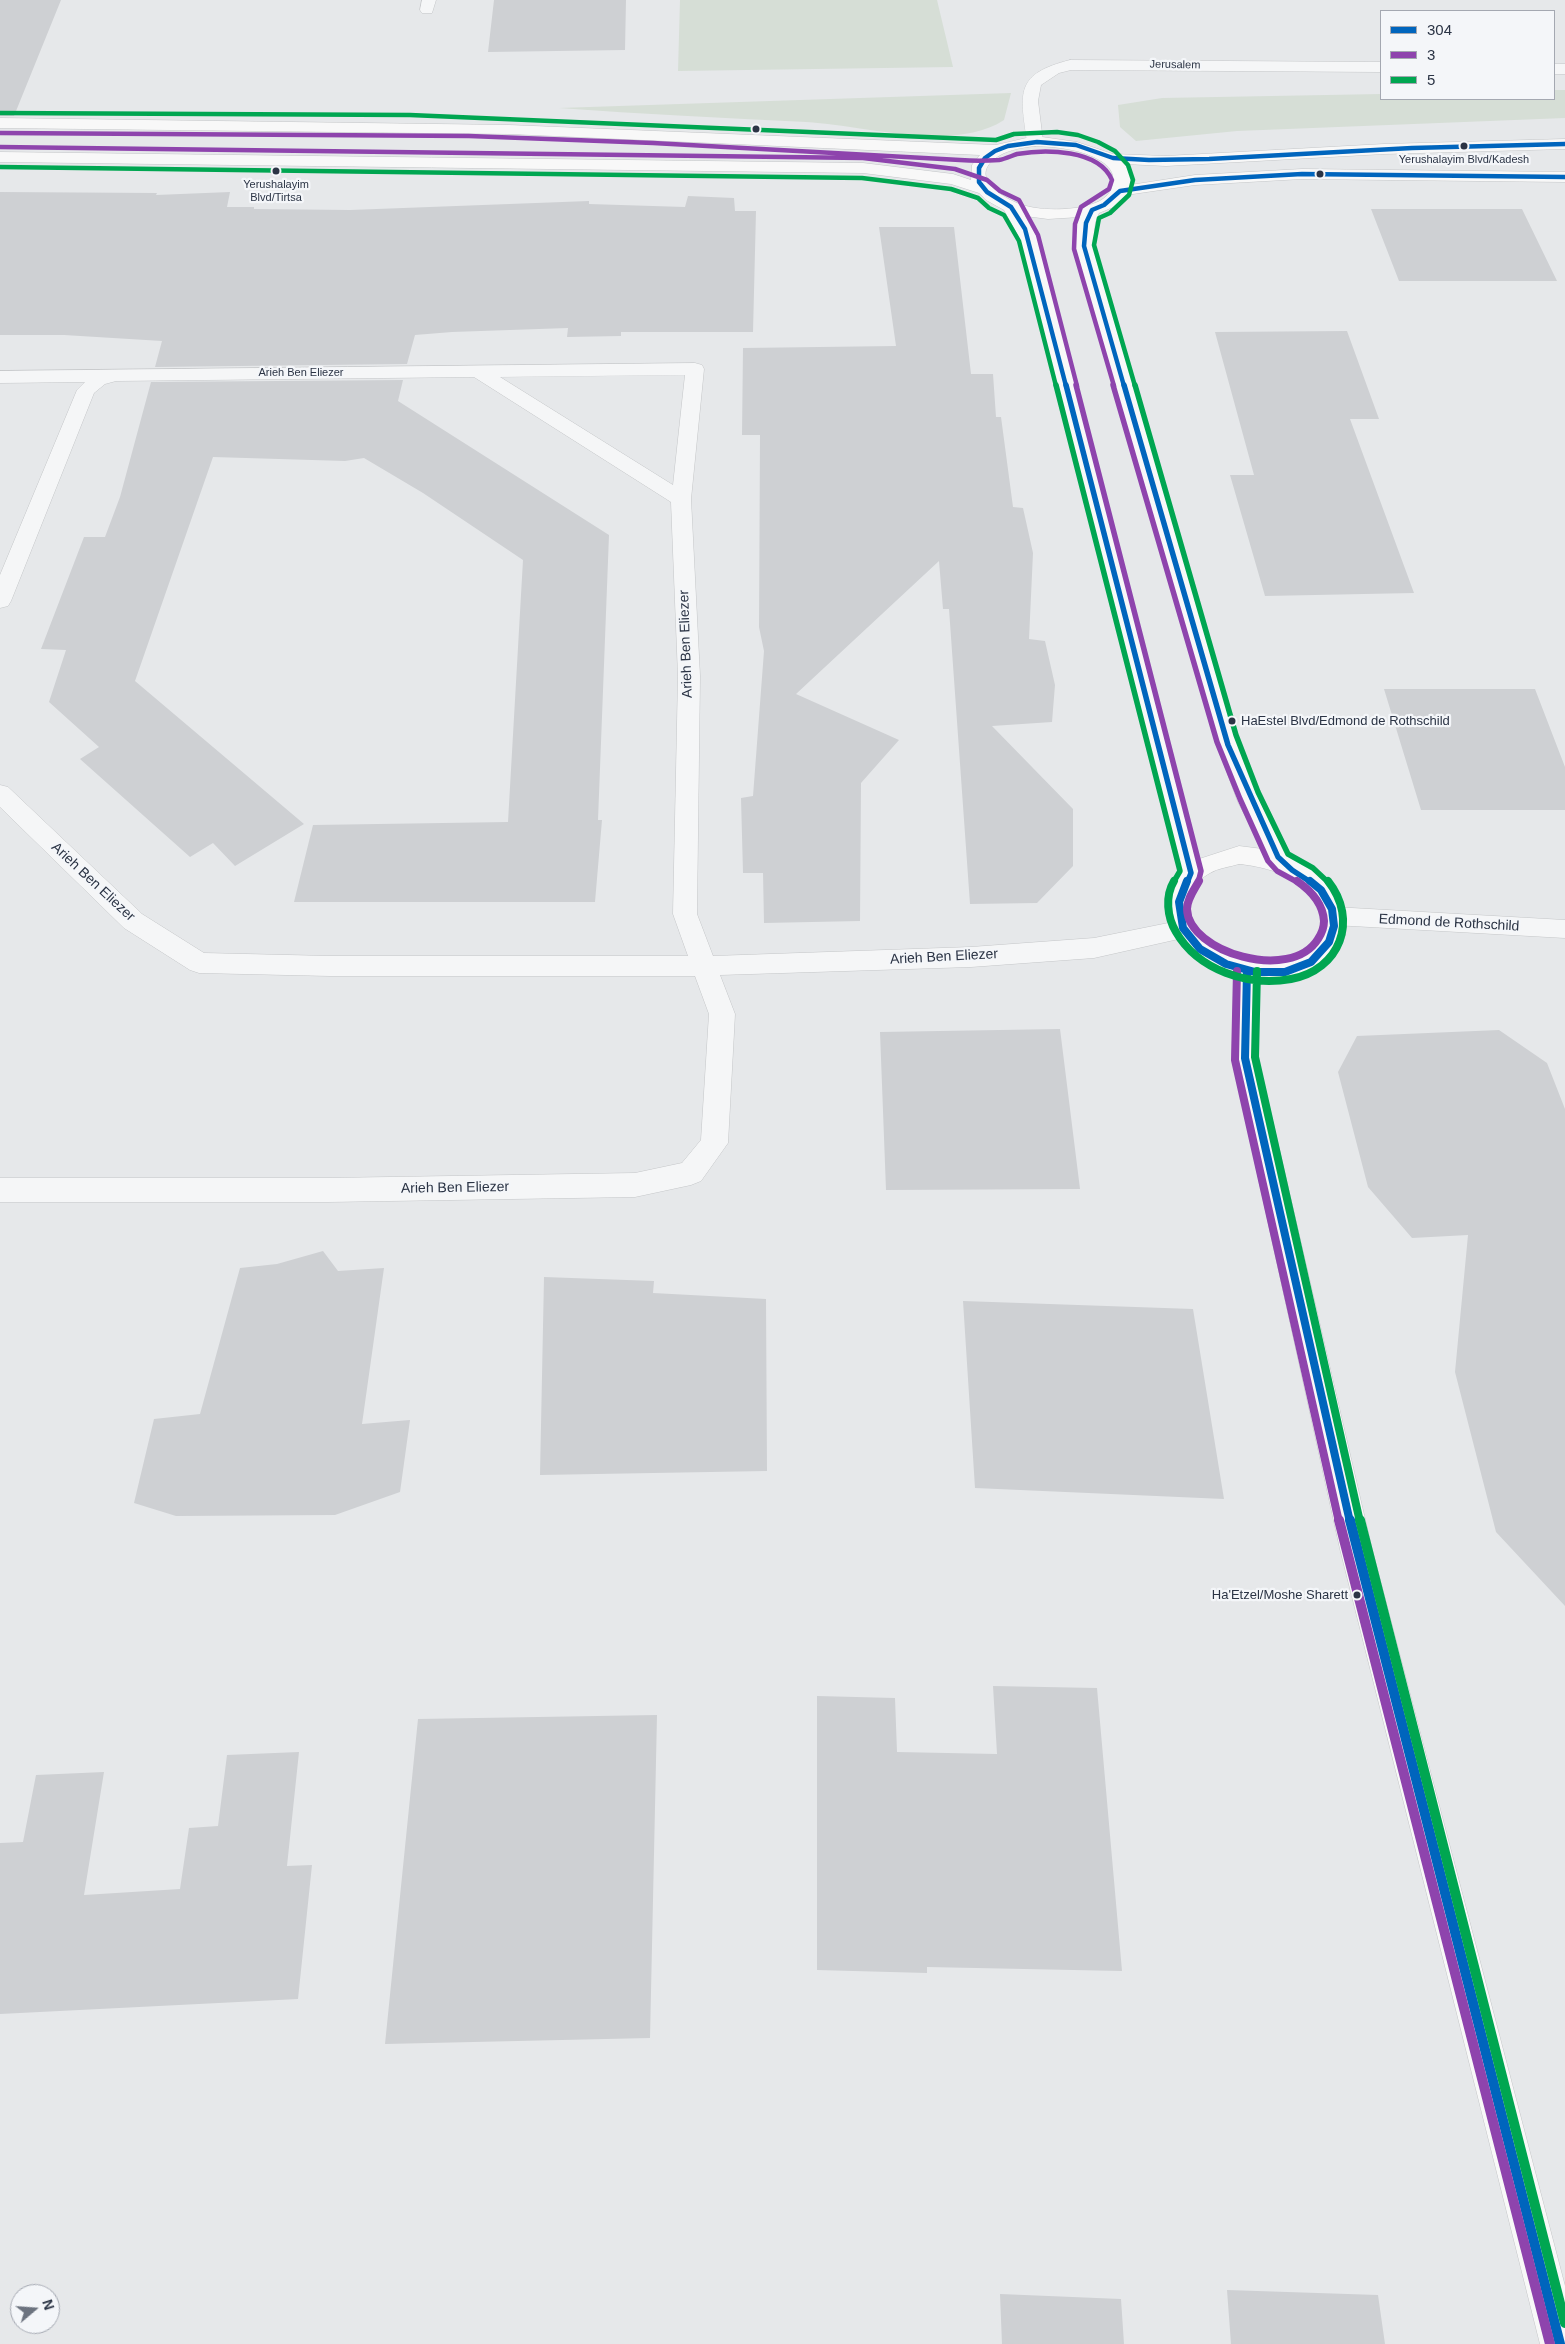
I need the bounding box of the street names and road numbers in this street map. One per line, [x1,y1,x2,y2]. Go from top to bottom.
street label: Jerusalem [1150,58,1200,72]
street label: Arieh Ben Eliezer [259,366,343,380]
street label: Arieh Ben Eliezer [676,590,696,698]
street label: Arieh Ben Eliezer [48,839,138,925]
street label: Edmond de Rothschild [1378,911,1520,935]
street label: Arieh Ben Eliezer [890,946,998,968]
street label: Arieh Ben Eliezer [401,1179,509,1197]

